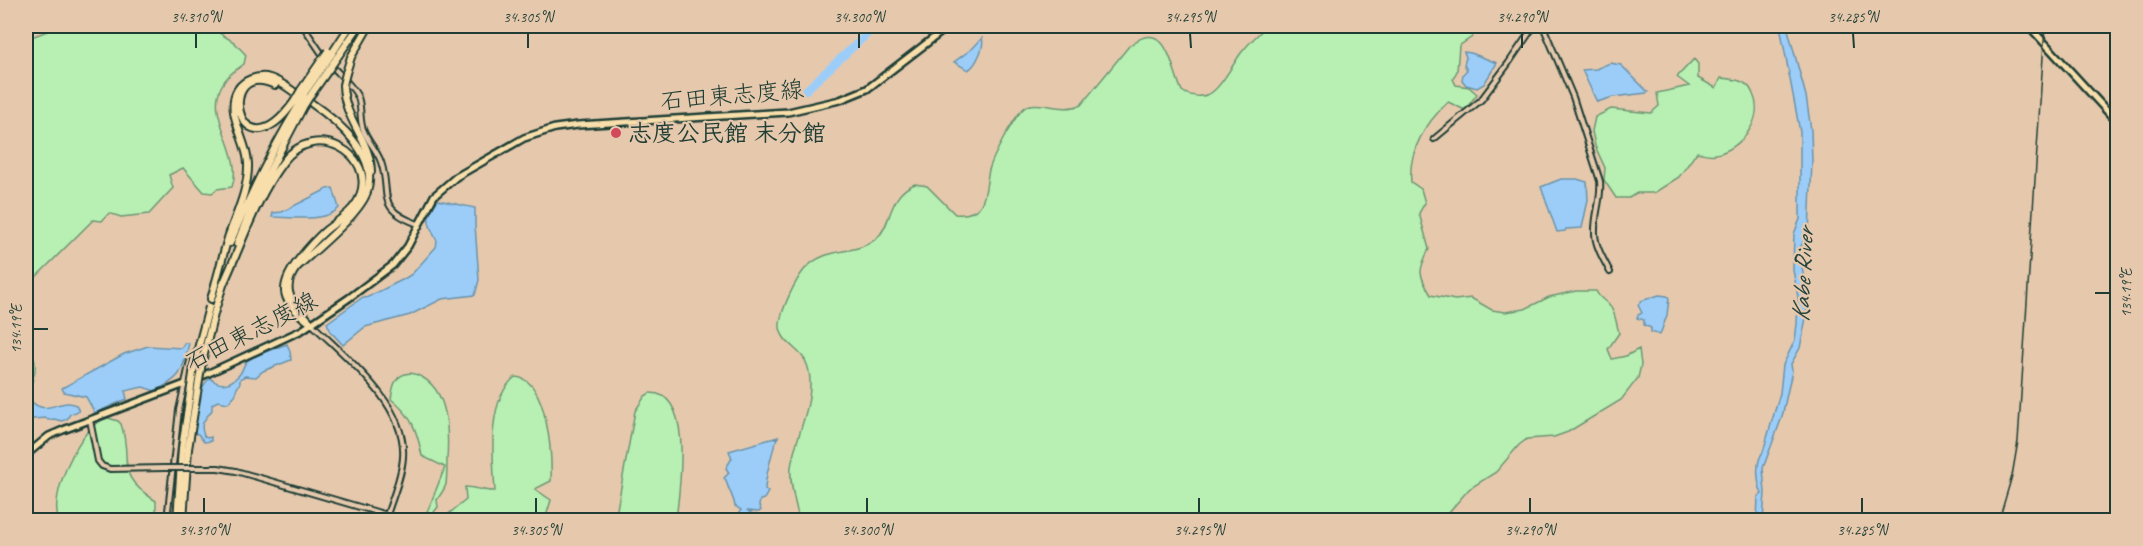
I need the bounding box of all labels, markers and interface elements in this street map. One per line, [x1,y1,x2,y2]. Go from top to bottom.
text: 34.310°N [171,8,224,27]
text: 34.305°N [503,8,556,27]
text: 34.300°N [834,8,887,27]
text: 34.295°N [1165,8,1218,27]
text: 34.290°N [1497,8,1550,27]
text: 34.285°N [1828,8,1881,27]
street label: 石田東志度線 [659,74,805,116]
place label: 志度公民館 末分館 [628,118,826,148]
marker: 志度公民館 末分館 [609,126,623,140]
water label: Kabe River [1784,223,1822,323]
text: 134.19°E [2117,266,2136,317]
street label: 石田東志度線 [180,285,322,377]
text: 134.19°E [7,302,26,353]
text: 34.310°N [179,521,232,540]
text: 34.305°N [511,521,564,540]
text: 34.300°N [842,521,895,540]
text: 34.295°N [1174,521,1227,540]
text: 34.290°N [1505,521,1558,540]
text: 34.285°N [1837,521,1890,540]

